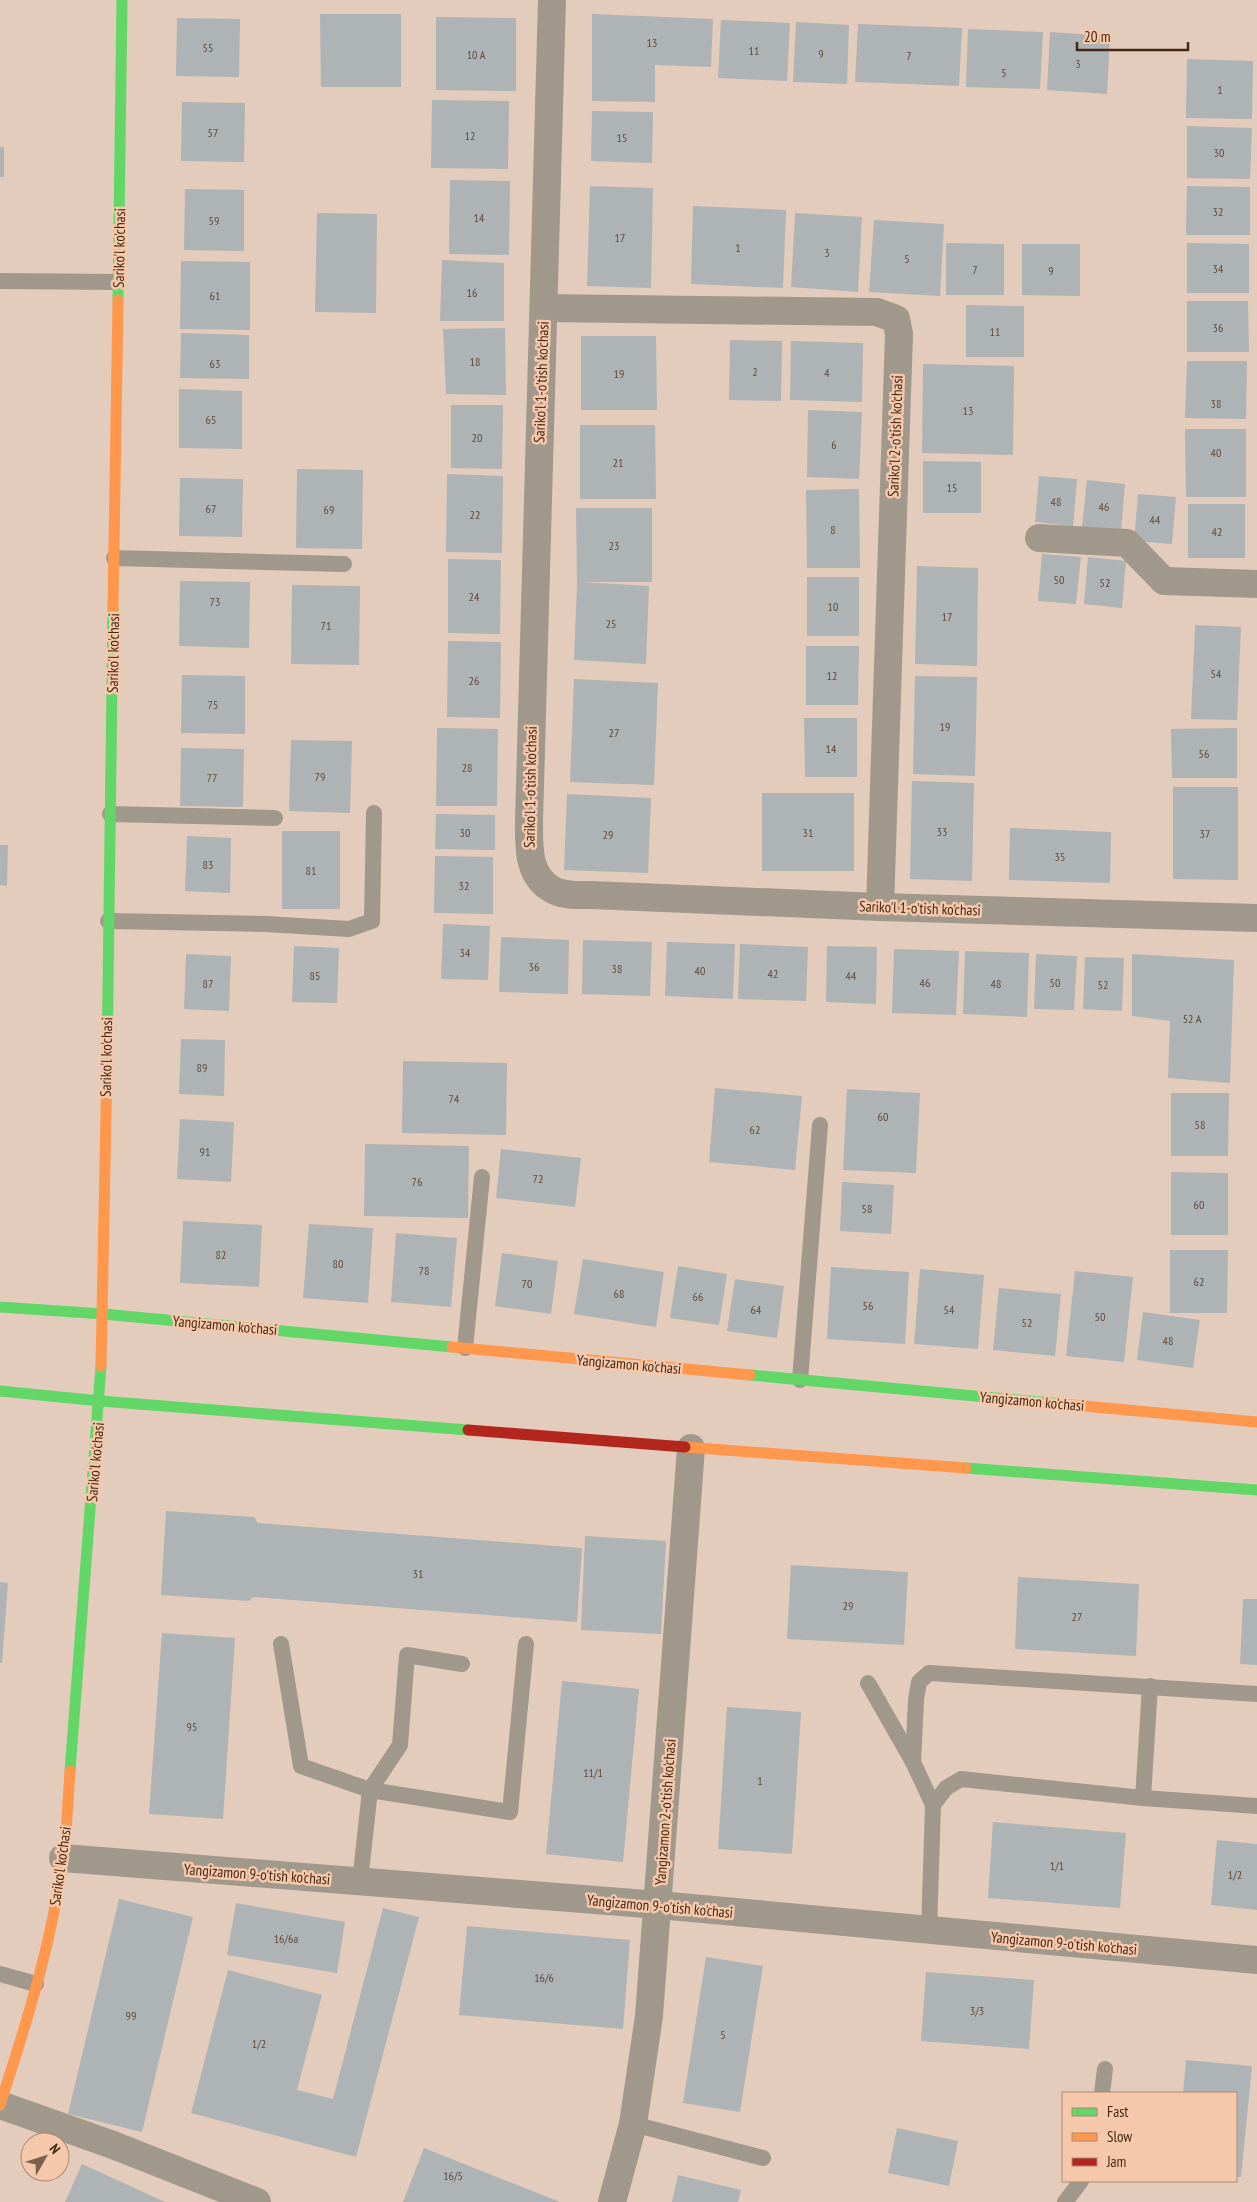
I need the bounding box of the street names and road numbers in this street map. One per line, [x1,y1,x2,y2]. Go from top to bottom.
street label: Sariko'l ko'chasi [109,208,129,288]
street label: Sariko'l 1-o'tish ko'chasi [529,321,553,443]
street label: Sariko'l 2-o'tish ko'chasi [883,375,907,497]
street label: Sariko'l ko'chasi [103,613,123,693]
street label: Sariko'l 1-o'tish ko'chasi [519,726,541,848]
street label: Sariko'l 1-o'tish ko'chasi [859,896,981,920]
street label: Sariko'l ko'chasi [96,1017,116,1097]
street label: Yangizamon ko'chasi [172,1311,278,1339]
street label: Yangizamon ko'chasi [576,1350,682,1378]
street label: Yangizamon ko'chasi [979,1387,1085,1415]
street label: Sariko'l ko'chasi [82,1421,108,1503]
street label: Yangizamon 2-o'tish ko'chasi [650,1738,680,1886]
street label: Sariko'l ko'chasi [45,1825,75,1907]
street label: Yangizamon 9-o'tish ko'chasi [183,1859,331,1889]
street label: Yangizamon 9-o'tish ko'chasi [586,1890,734,1922]
street label: Yangizamon 9-o'tish ko'chasi [990,1927,1138,1959]

